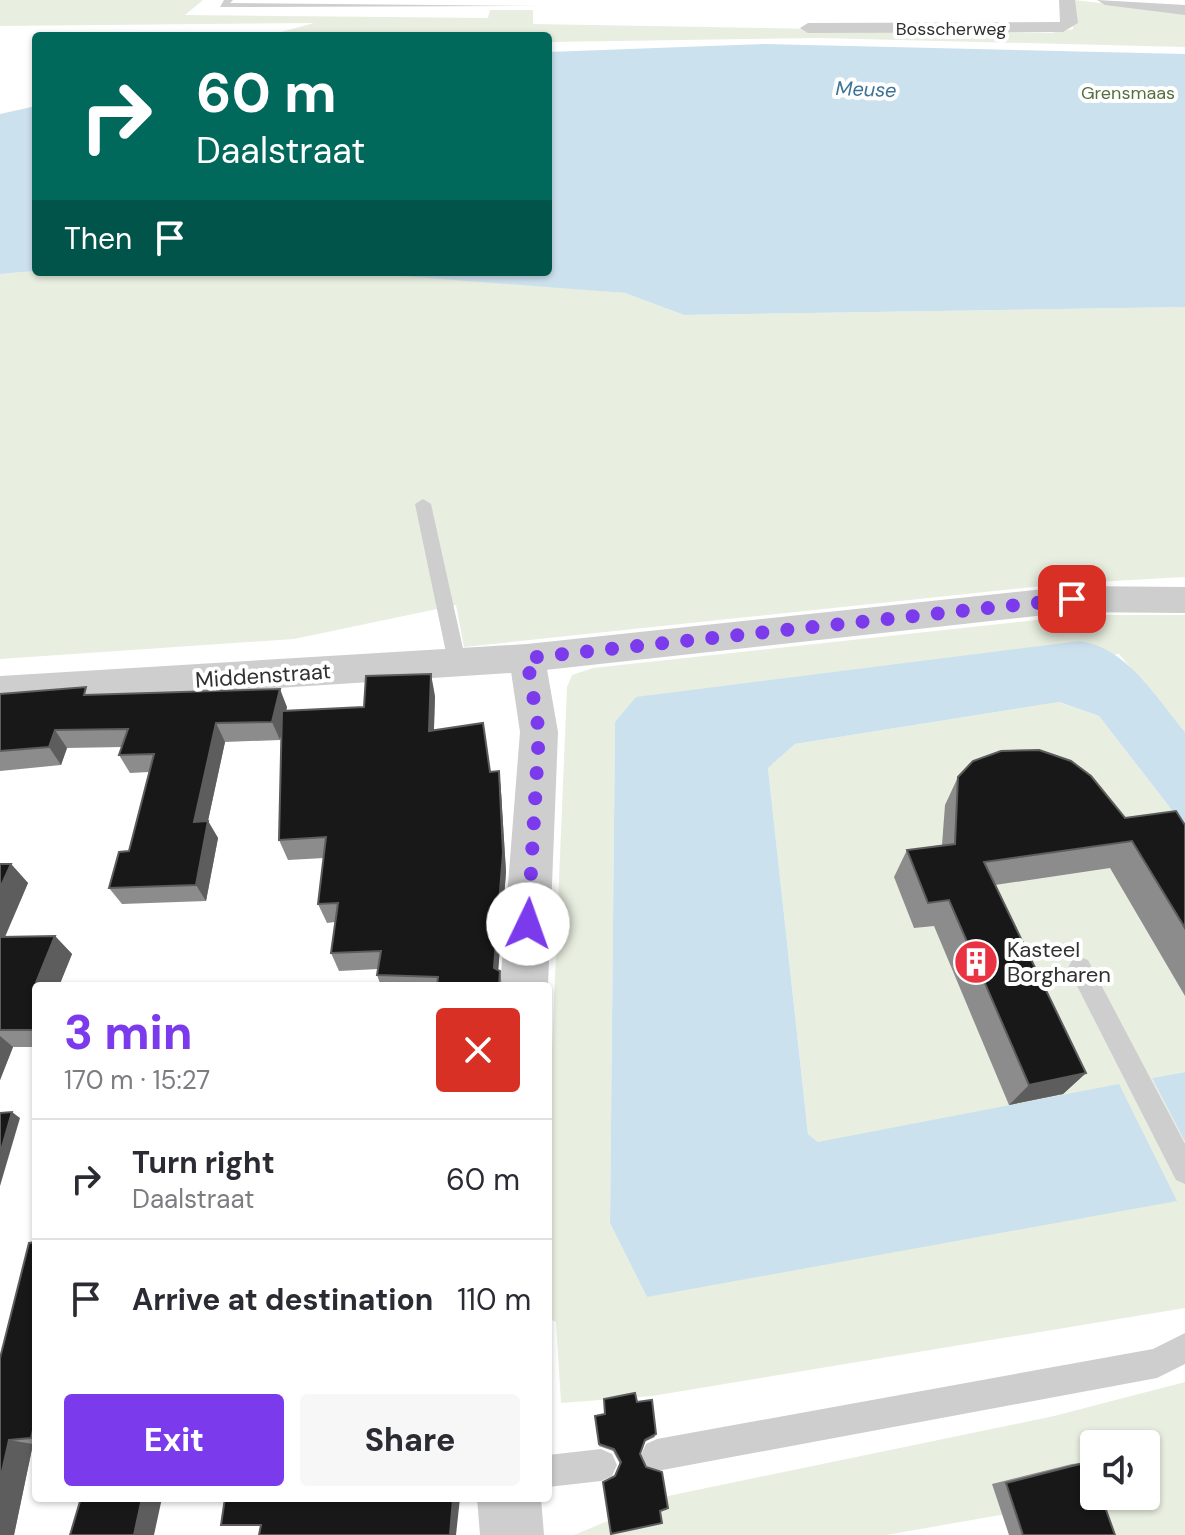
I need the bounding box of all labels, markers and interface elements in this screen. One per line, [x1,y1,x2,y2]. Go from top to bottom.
street label: Bosscherweg [896,17,1006,41]
text: 60 m [196,56,337,129]
icon: right [64,64,168,168]
water label: Meuse [835,75,897,103]
park label: Grensmaas [1081,81,1175,105]
text: Daalstraat [196,127,365,174]
icon: arrive [148,216,192,260]
text: Then [64,219,132,258]
pin [1038,565,1106,633]
icon: arrive [1050,577,1094,621]
street label: Middenstraat [194,656,332,695]
position arrow [486,882,570,966]
place label: Kasteel Borgharen [1007,935,1111,989]
building icon: Kasteel Borgharen [952,938,1000,986]
text: 3 min [64,1001,193,1064]
button: close [436,1008,520,1092]
text: 170 m · 15:27 [64,1063,210,1097]
text: Turn right [132,1143,275,1182]
icon: right [64,1157,108,1201]
text: 60 m [446,1160,520,1199]
text: Daalstraat [132,1182,254,1216]
icon: arrive [64,1277,108,1321]
text: Arrive at destination [132,1280,433,1319]
text: 110 m [457,1280,531,1319]
button: Exit [64,1394,284,1486]
button: Share [300,1394,520,1486]
map controls [1080,1430,1160,1510]
button: sound [1080,1430,1160,1510]

